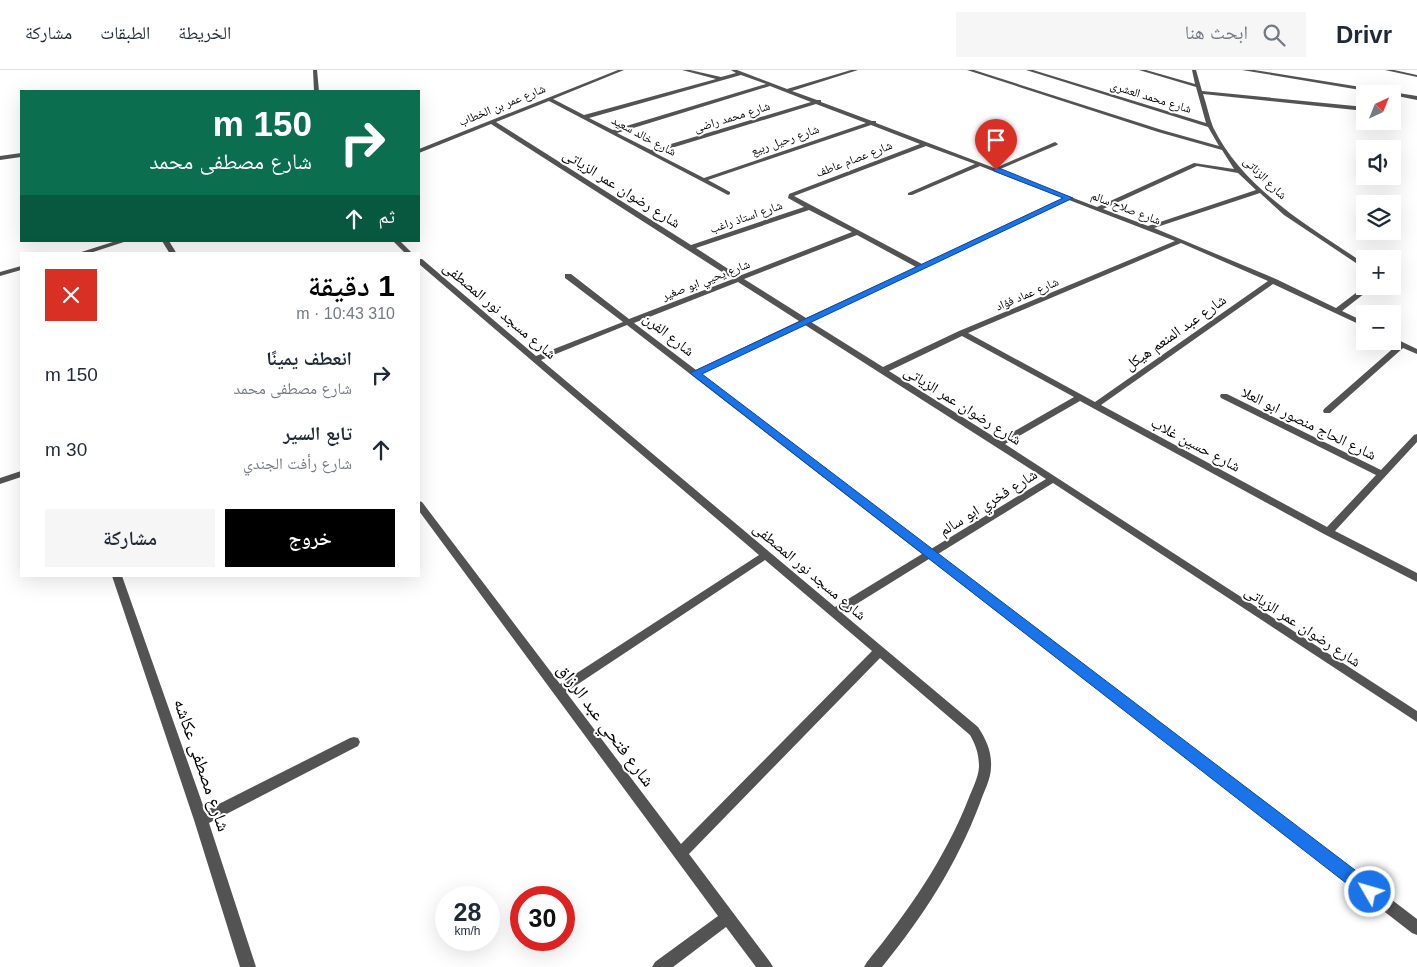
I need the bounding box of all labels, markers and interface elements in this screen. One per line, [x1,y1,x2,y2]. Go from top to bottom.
search box [956,12,1306,57]
icon: search [1260,21,1288,49]
text: Drivr [1336,21,1392,48]
text: ابحث هنا [1185,22,1248,43]
text: مشاركة [25,23,72,43]
text: الطبقات [100,23,150,43]
text: الخريطة [178,23,231,43]
street label: شارع محمد العشرى [1108,78,1193,117]
street label: شارع عمر بن الخطاب [457,81,548,130]
north arrow [1356,85,1401,130]
map controls [1356,85,1401,350]
street label: شارع محمد راضى [692,99,772,136]
text: 150 m [213,104,312,143]
icon: right [330,110,395,175]
street label: شارع خالد سعيد [609,113,679,160]
pin [975,119,1017,170]
street label: شارع رحيل ربيع [749,122,821,159]
icon: arrive [982,126,1010,154]
street label: شارع عصام عاطف [814,138,895,181]
button: sound [1356,140,1401,185]
street label: شارع رضوان عمر الزياتى [559,145,684,233]
text: شارع مصطفى محمد [149,149,312,174]
street label: شارع الزناتى [1240,154,1290,203]
street label: شارع صلاح سالم [1089,188,1163,229]
button: layers [1356,195,1401,240]
street label: شارع استاذ راغب [708,198,785,237]
icon: ahead [340,205,368,233]
text: ثم [378,206,395,227]
button: + [1356,250,1401,295]
street label: شارع يحيي ابو صغير [659,257,753,306]
street label: شارع مسجد نور المصطفى [439,258,560,364]
button: close [45,269,97,321]
text: 1 دقيقة [308,269,395,302]
street label: شارع عماد فؤاد [993,274,1061,314]
street label: شارع عبد المنعم هيكل [1121,290,1230,375]
text: 310 m · 10:43 [296,305,395,322]
button: − [1356,305,1401,350]
street label: شارع الفرن [639,309,698,361]
text: انعطف يمينًا [266,348,352,369]
icon: right [367,361,395,389]
street label: شارع رضوان عمر الزياتى [900,362,1025,450]
text: 150 m [45,364,98,385]
text: شارع مصطفى محمد [234,380,352,397]
street label: شارع الحاج منصور ابو العلا [1238,383,1379,465]
street label: شارع حسين غلاب [1147,413,1244,477]
text: تابع السير [283,423,352,444]
icon: ahead [367,436,395,464]
text: 30 m [45,439,87,460]
text: شارع رأفت الجندي [243,455,352,472]
street label: شارع فخري ابو سالم [936,465,1042,542]
button: مشاركة [45,509,215,567]
button: خروج [225,509,395,567]
street label: شارع مسجد نور المصطفى [749,519,870,625]
street label: شارع رضوان عمر الزياتى [1241,582,1364,672]
street label: شارع فتحي عبد الرزاق [550,660,659,793]
street label: شارع مصطفى عكاشه [169,696,234,834]
position arrow [1343,865,1395,917]
speed limit sign: 30 [510,886,575,951]
text: 28 [454,898,481,926]
text: km/h [454,924,481,938]

